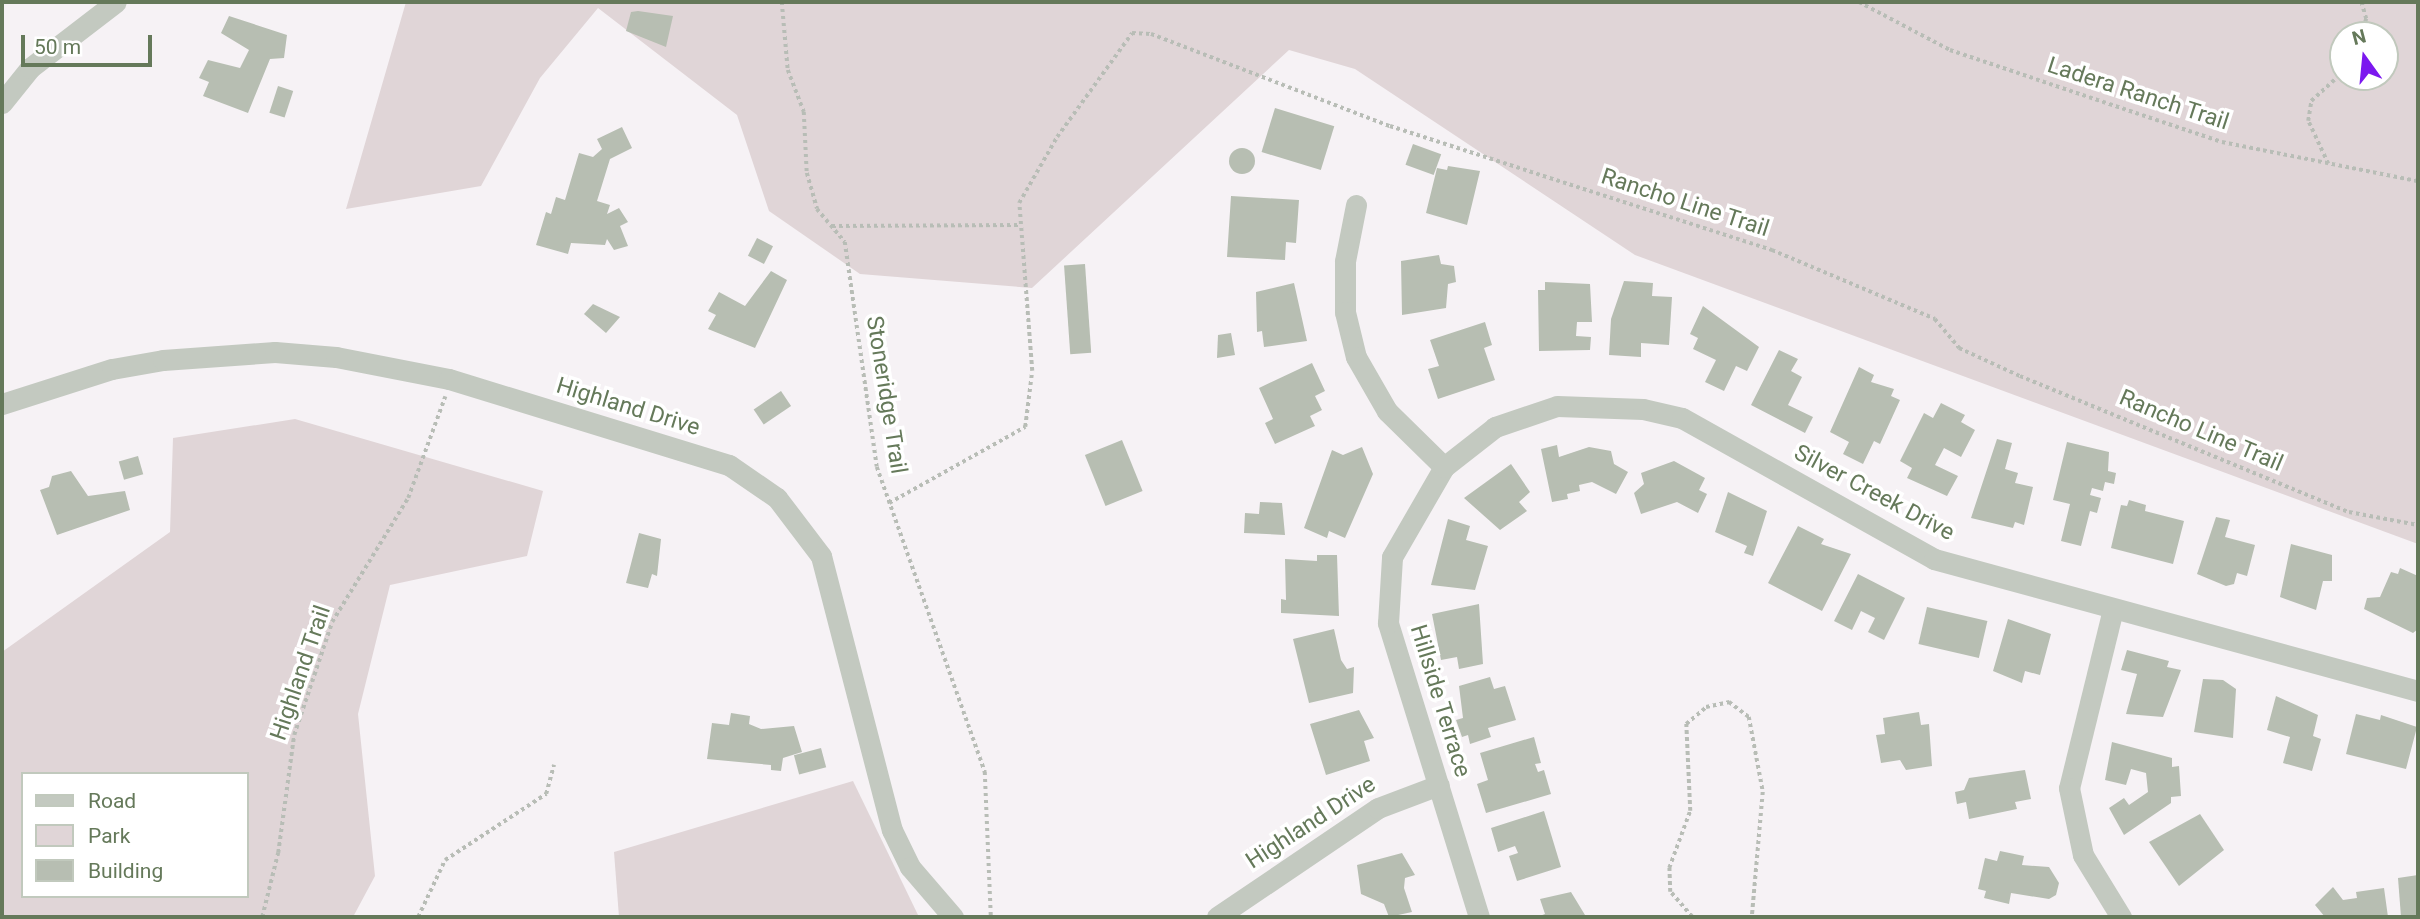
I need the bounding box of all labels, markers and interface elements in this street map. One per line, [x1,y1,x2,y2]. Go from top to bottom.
scale bar [24,21,156,65]
north arrow [2329,21,2399,91]
text: N [2350,24,2368,50]
text: 50 m [34,35,81,59]
street label: Ladera Ranch Trail [2044,52,2232,136]
street label: Rancho Line Trail [1597,163,1773,243]
street label: Stoneridge Trail [860,314,912,476]
street label: Highland Drive [553,372,703,442]
street label: Rancho Line Trail [2115,384,2287,478]
street label: Silver Creek Drive [1789,439,1959,547]
street label: Highland Trail [265,602,337,744]
street label: Hillside Terrace [1404,621,1476,781]
street label: Highland Drive [1241,771,1381,875]
legend [21,772,248,898]
text: Road [88,789,136,813]
text: Park [88,824,130,848]
text: Building [88,859,163,883]

